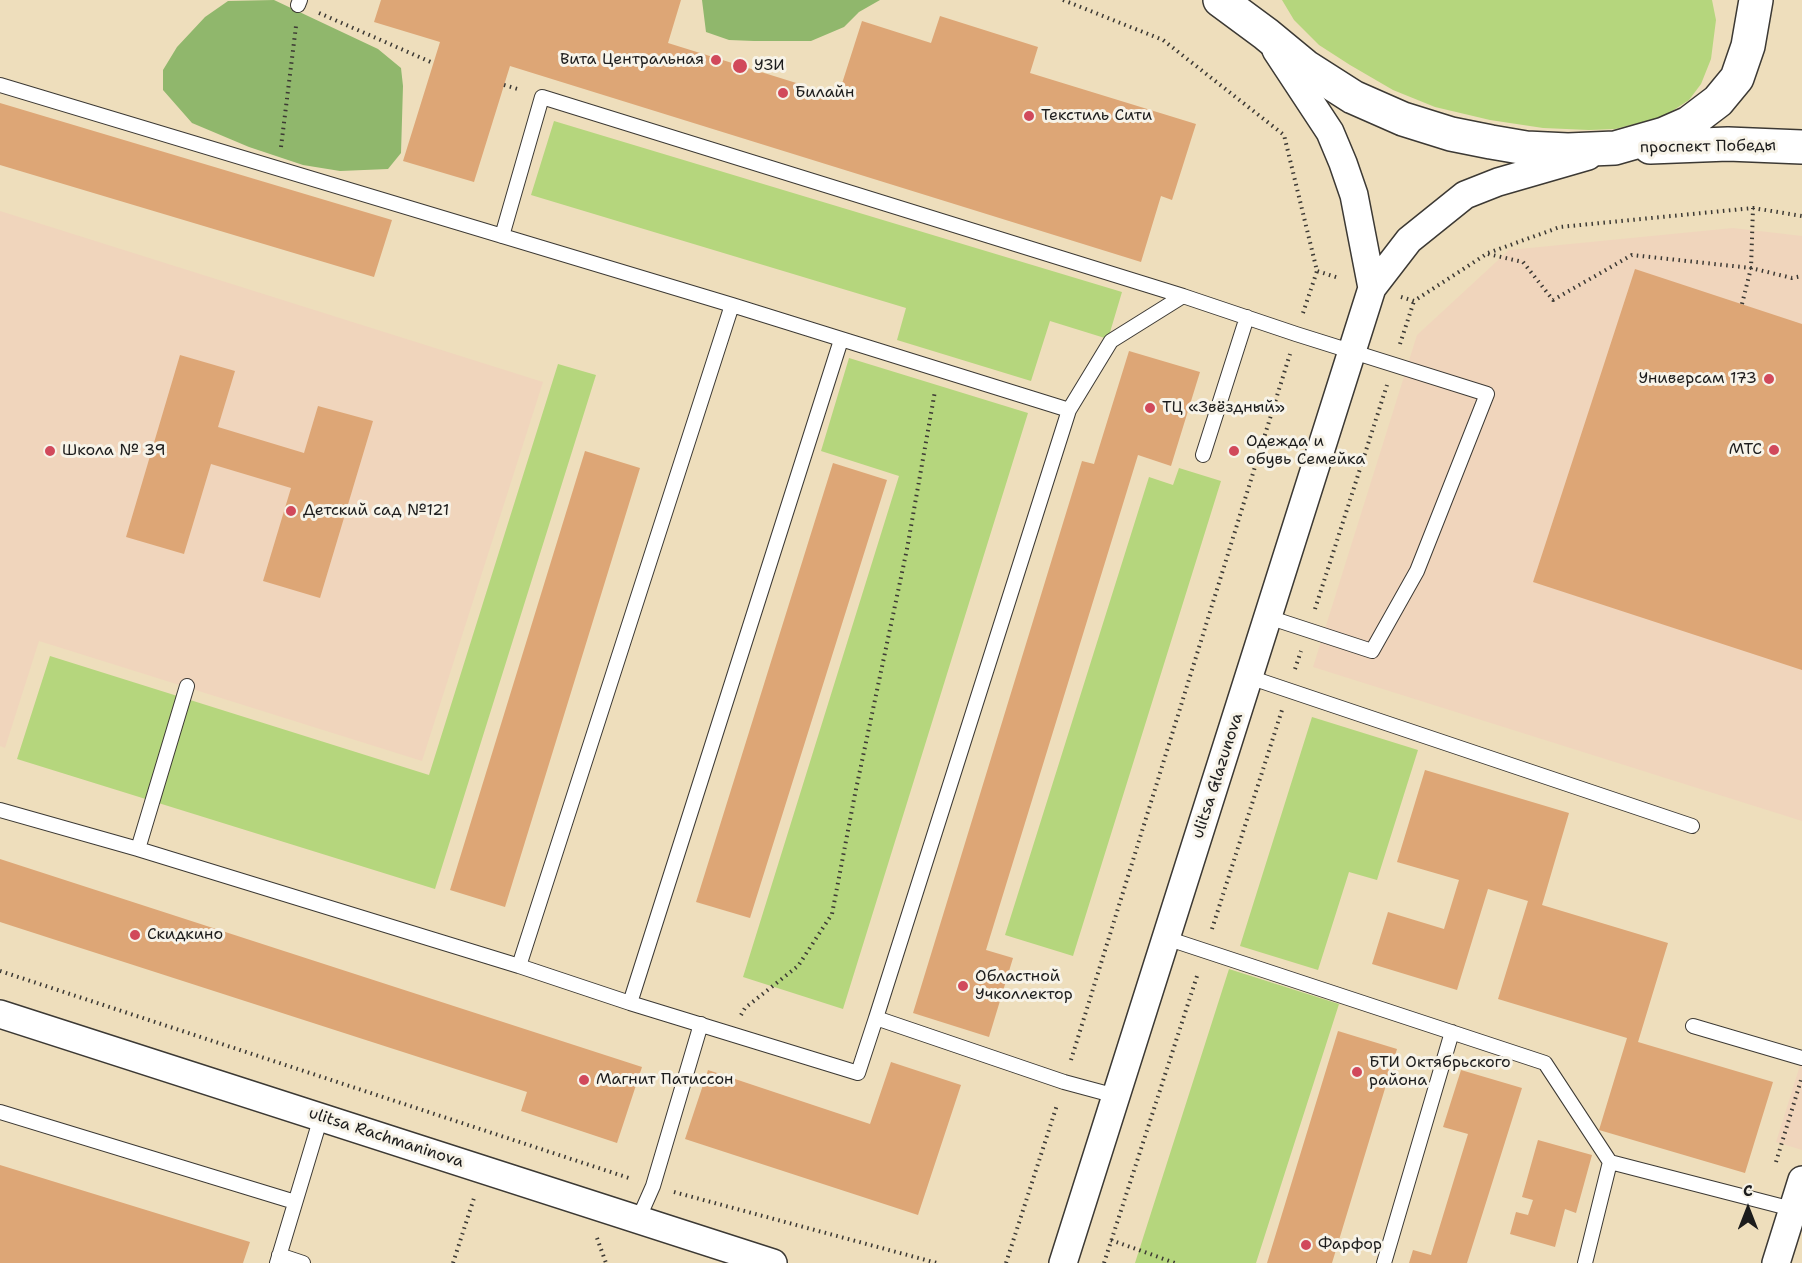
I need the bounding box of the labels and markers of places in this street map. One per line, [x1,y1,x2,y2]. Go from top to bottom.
place label: Вита Центральная [560,50,704,70]
marker: Вита Центральная [709,53,723,67]
place label: УЗИ [754,56,785,76]
marker: УЗИ [731,57,749,75]
place label: Билайн [795,83,854,103]
marker: Билайн [776,86,790,100]
place label: Текстиль Сити [1041,106,1152,126]
marker: Текстиль Сити [1022,109,1036,123]
place label: Универсам 173 [1638,369,1757,389]
marker: Универсам 173 [1762,372,1776,386]
place label: ТЦ «Звёздный» [1162,398,1285,418]
marker: ТЦ «Звёздный» [1143,401,1157,415]
place label: Одежда и обувь Семейка [1246,432,1365,470]
place label: МТС [1729,440,1762,460]
place label: Школа № 39 [62,441,166,461]
marker: МТС [1767,443,1781,457]
marker: Школа № 39 [43,444,57,458]
marker: Одежда и обувь Семейка [1227,444,1241,458]
place label: Детский сад №121 [303,501,449,521]
marker: Детский сад №121 [284,504,298,518]
place label: Скидкино [147,925,223,945]
marker: Скидкино [128,928,142,942]
place label: Областной Учколлектор [975,967,1073,1005]
marker: Областной Учколлектор [956,979,970,993]
place label: БТИ Октябрьского района [1369,1053,1511,1091]
marker: БТИ Октябрьского района [1350,1065,1364,1079]
place label: Магнит Патиссон [596,1070,734,1090]
marker: Магнит Патиссон [577,1073,591,1087]
place label: Фарфор [1318,1235,1382,1255]
marker: Фарфор [1299,1238,1313,1252]

